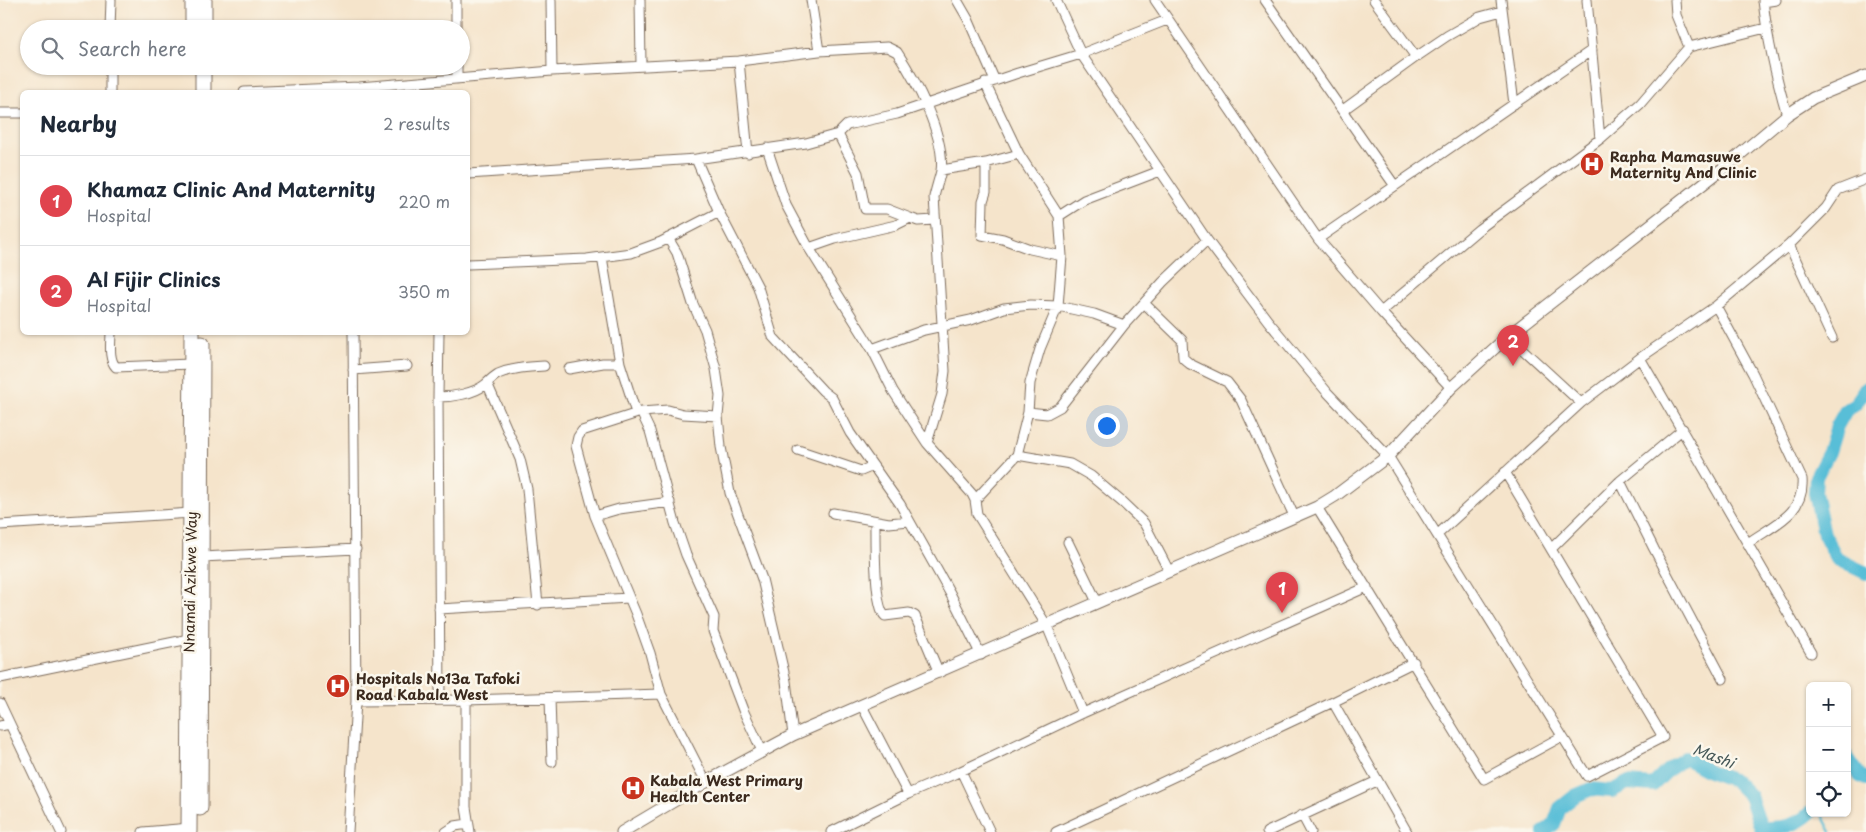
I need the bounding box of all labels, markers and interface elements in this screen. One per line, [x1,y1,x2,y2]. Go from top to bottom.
search box [20,20,470,75]
icon: search [38,34,66,62]
text: Search here [78,34,187,62]
text: Nearby [40,107,117,139]
text: 2 results [383,111,450,135]
place label: Rapha Mamasuwe Maternity And Clinic [1610,146,1757,183]
hospital icon: Rapha Mamasuwe Maternity And Clinic [1579,151,1605,177]
text: Khamaz Clinic And Maternity [87,175,375,203]
text: 1 [52,189,60,213]
text: 220 m [399,189,450,213]
text: Hospital [87,203,151,227]
text: Al Fijir Clinics [87,265,221,293]
text: 2 [50,279,62,303]
text: 350 m [398,279,450,303]
text: Hospital [87,293,151,317]
pin: 2 [1497,325,1529,366]
your location [1094,413,1120,439]
street label: Nnamdi Azikwe Way [178,511,202,653]
pin: 1 [1266,572,1298,613]
place label: Hospitals No13a Tafoki Road Kabala West [356,668,520,705]
hospital icon: Hospitals No13a Tafoki Road Kabala West [325,673,351,699]
map controls [1806,682,1851,817]
button: + [1806,682,1851,727]
button: − [1806,727,1851,772]
water label: Mashi [1690,737,1741,774]
place label: Kabala West Primary Health Center [650,770,803,807]
button: locate [1806,772,1851,817]
hospital icon: Kabala West Primary Health Center [620,775,646,801]

